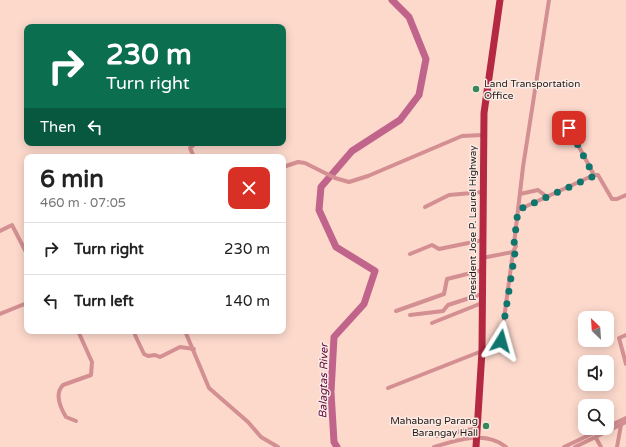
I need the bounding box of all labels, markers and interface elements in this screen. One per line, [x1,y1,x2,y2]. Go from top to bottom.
text: 230 m [106,38,192,72]
icon: right [40,40,92,92]
text: Turn right [106,72,190,94]
place label: Land Transportation Office [484,78,580,102]
marker: Land Transportation Office [471,84,481,94]
pin [552,111,586,145]
icon: left [84,116,106,138]
icon: arrive [558,117,580,139]
text: Then [40,118,76,136]
street label: President Jose P. Laurel Highway [467,145,479,301]
text: 6 min [40,165,104,194]
button: close [228,167,270,209]
text: 460 m · 07:05 [40,195,126,211]
icon: right [40,238,62,260]
text: Turn right [74,240,144,258]
text: 230 m [224,240,270,258]
icon: left [40,290,62,312]
text: Turn left [74,292,134,310]
text: 140 m [224,292,270,310]
north arrow [578,311,614,347]
map controls [578,311,614,435]
position arrow [480,320,522,362]
water label: Balagtas River [316,342,331,419]
button: sound [578,355,614,391]
button: search [578,399,614,435]
place label: Mahabang Parang Barangay Hall [390,415,478,439]
marker: Mahabang Parang Barangay Hall [481,421,491,431]

